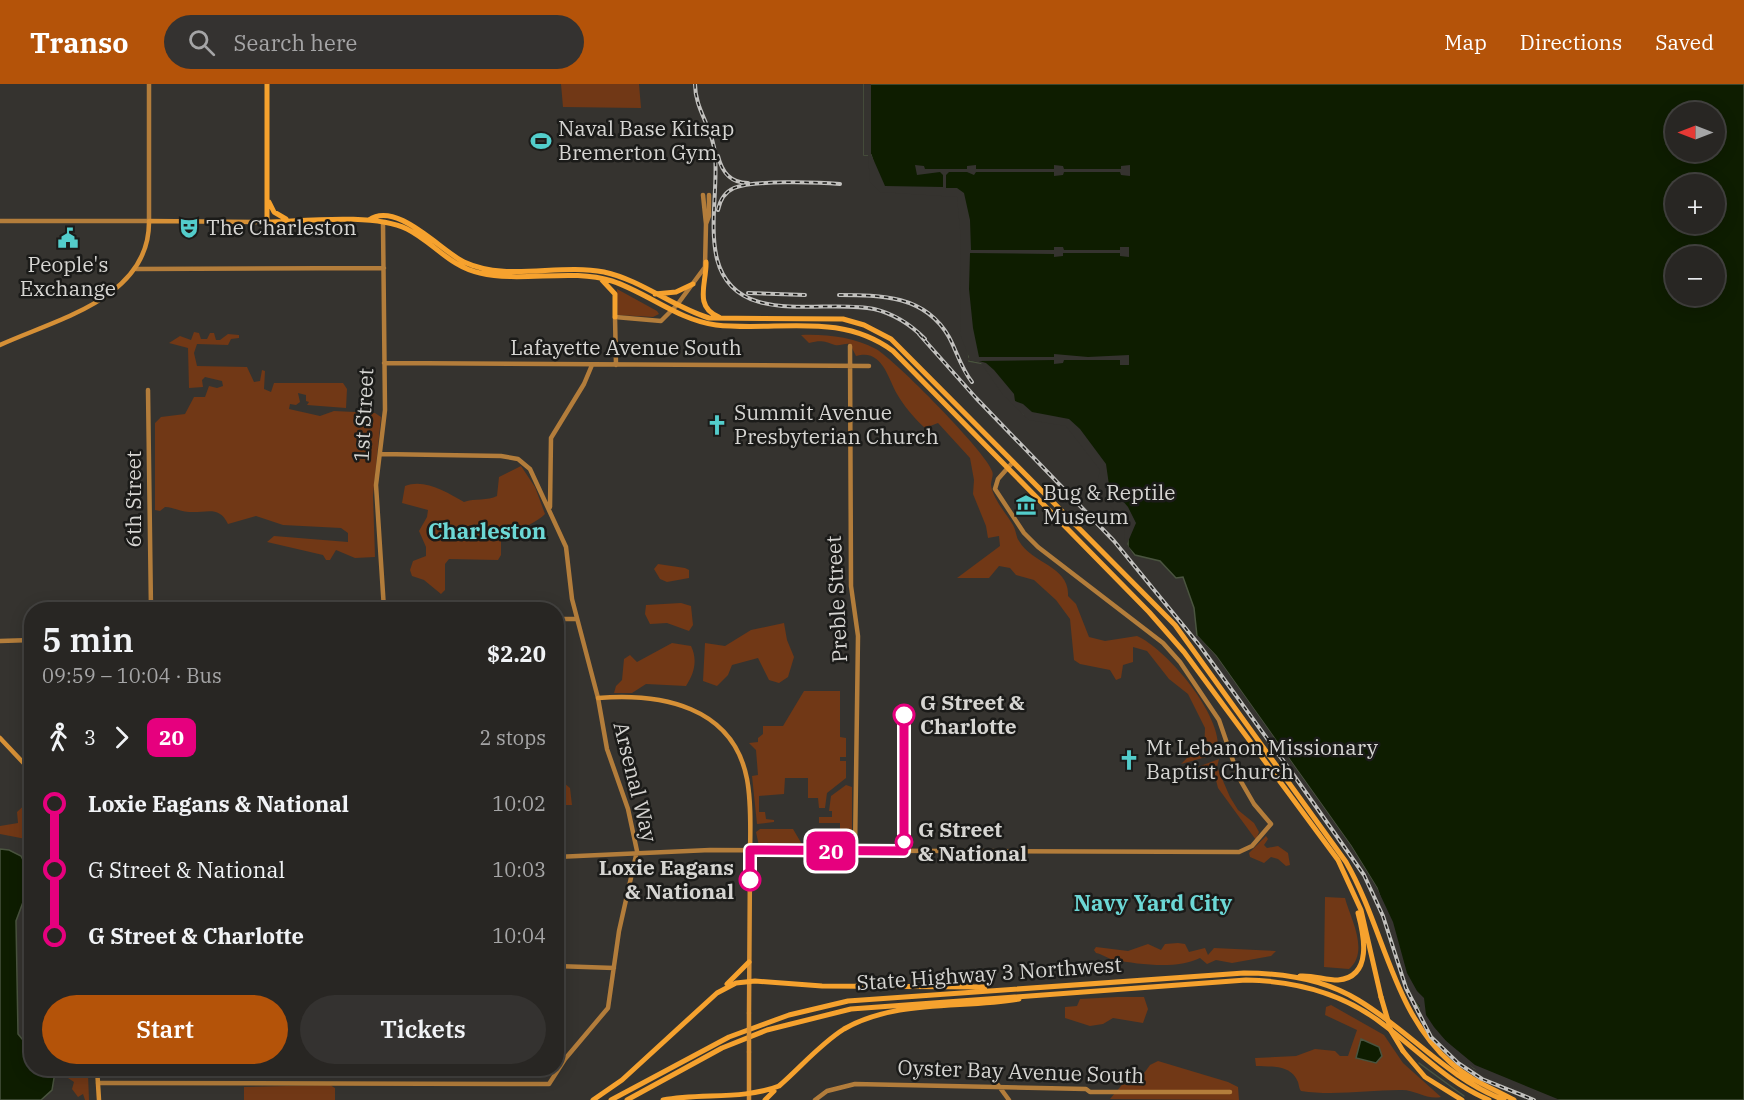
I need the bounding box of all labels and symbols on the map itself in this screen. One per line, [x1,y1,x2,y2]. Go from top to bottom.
north arrow [1665,102,1725,162]
place label: Naval Base Kitsap Bremerton Gym [558,114,734,166]
sports icon: Naval Base Kitsap Bremerton Gym [529,129,553,153]
place label: The Charleston [206,213,357,241]
theatre icon: The Charleston [177,216,201,240]
public building icon: People's Exchange [56,226,80,250]
place label: People's Exchange [20,250,116,302]
street label: Lafayette Avenue South [510,333,742,361]
street label: 1st Street [347,367,379,463]
place label: Summit Avenue Presbyterian Church [734,398,939,450]
church icon: Summit Avenue Presbyterian Church [705,413,729,437]
street label: 6th Street [119,451,147,547]
place label: Bug & Reptile Museum [1043,478,1175,530]
museum icon: Bug & Reptile Museum [1014,493,1038,517]
district label: Charleston [428,516,546,545]
street label: Preble Street [819,535,853,663]
place label: G Street & Charlotte [920,688,1025,740]
marker: G Street & Charlotte [893,704,915,726]
street label: Arsenal Way [608,719,665,845]
place label: Mt Lebanon Missionary Baptist Church [1146,733,1379,785]
church icon: Mt Lebanon Missionary Baptist Church [1117,748,1141,772]
place label: G Street & National [918,815,1027,867]
line badge: 20 [804,832,858,870]
marker: G Street & National [895,833,913,851]
place label: Loxie Eagans & National [599,853,734,905]
marker: Loxie Eagans & National [739,869,761,891]
district label: Navy Yard City [1074,888,1233,917]
street label: State Highway 3 Northwest [855,950,1122,996]
street label: Oyster Bay Avenue South [897,1053,1145,1089]

